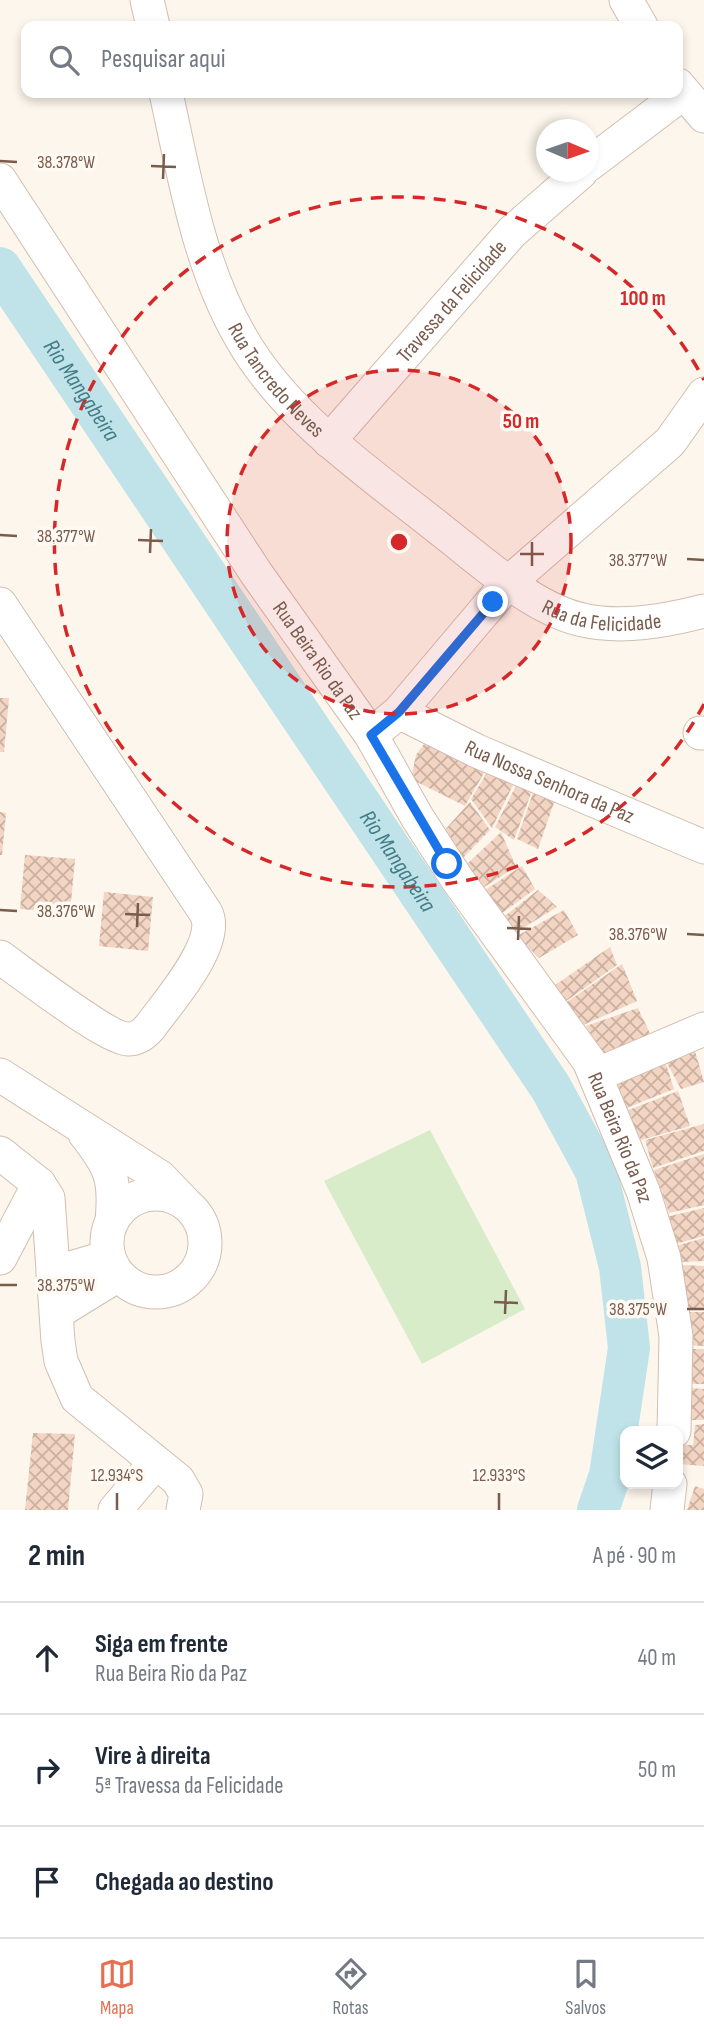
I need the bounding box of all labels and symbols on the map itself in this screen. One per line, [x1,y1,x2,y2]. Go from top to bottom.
north arrow [536,119,599,182]
text: 38.378°W [37,152,95,173]
street label: Travessa da Felicidade [392,235,512,368]
text: 100 m [620,286,666,311]
street label: Rua Tancredo Neves [222,319,329,443]
water label: Rio Mangabeira [37,334,126,447]
text: 50 m [503,409,539,434]
text: 38.377°W [37,526,96,547]
centre of rings [387,530,411,554]
text: 38.377°W [609,550,668,571]
route end [477,586,508,617]
street label: Rua da Felicidade [538,594,663,637]
street label: Rua Beira Rio da Paz [267,597,368,725]
street label: Rua Nossa Senhora da Paz [461,735,638,829]
water label: Rio Mangabeira [353,805,442,918]
route start [431,848,462,879]
text: 38.376°W [37,901,95,922]
text: 38.376°W [609,924,667,945]
street label: Rua Beira Rio da Paz [582,1069,658,1206]
text: 38.375°W [37,1275,95,1296]
text: 38.375°W [609,1299,667,1320]
text: 12.934°S [91,1465,143,1486]
text: 12.933°S [472,1465,526,1486]

